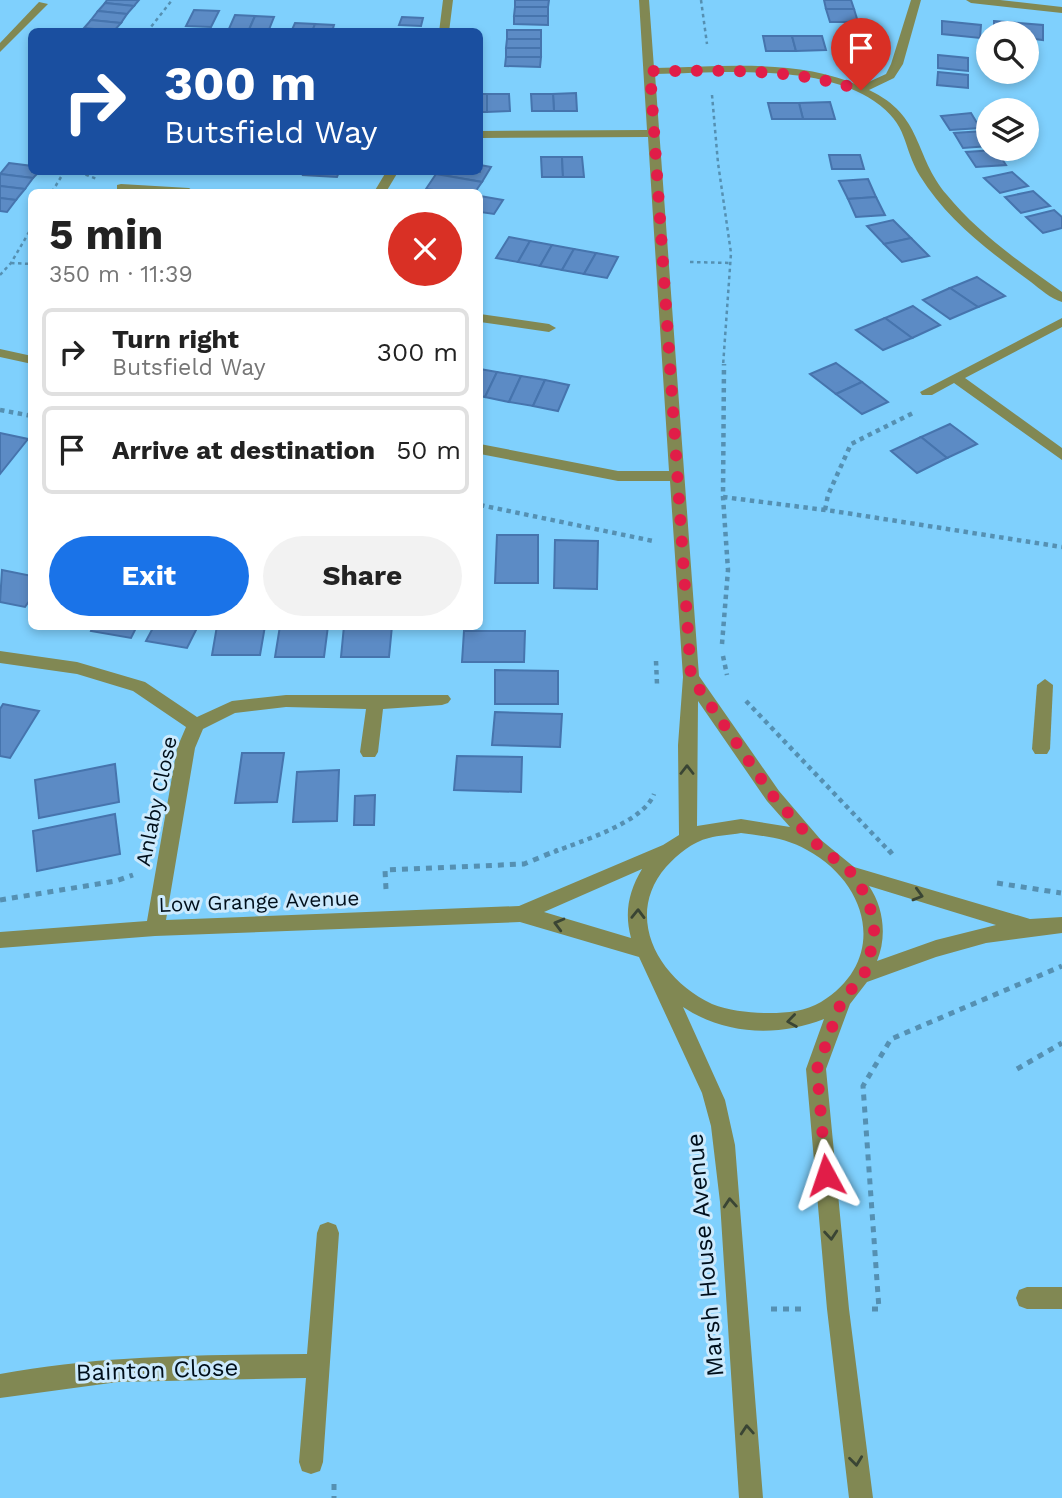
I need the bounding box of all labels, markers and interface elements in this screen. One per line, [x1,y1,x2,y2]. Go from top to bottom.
pin [831,18,891,90]
map controls [976,21,1039,161]
button: search [976,21,1039,84]
icon: arrive [842,29,880,67]
text: 300 m [164,54,316,112]
icon: right [49,56,140,147]
button: layers [976,98,1039,161]
text: Butsfield Way [164,113,378,151]
text: 5 min [49,210,163,259]
button: close [388,212,462,286]
text: 350 m · 11:39 [49,261,193,288]
text: Turn right [112,324,239,354]
icon: right [53,333,91,371]
text: 300 m [377,337,458,367]
text: Butsfield Way [112,354,266,381]
icon: arrive [53,431,91,469]
text: Arrive at destination [112,435,375,465]
text: 50 m [396,435,461,465]
button: Exit [49,536,249,616]
button: Share [263,536,462,616]
street label: Anlaby Close [130,734,182,868]
one-way arrow [679,764,695,775]
street label: Low Grange Avenue [158,885,360,917]
one-way arrow [912,887,924,901]
one-way arrow [631,908,646,919]
one-way arrow [553,918,565,932]
one-way arrow [786,1013,798,1028]
street label: Marsh House Avenue [680,1132,730,1378]
position arrow [789,1138,863,1212]
one-way arrow [723,1197,738,1208]
one-way arrow [823,1230,838,1241]
street label: Bainton Close [75,1353,239,1387]
one-way arrow [740,1424,755,1435]
one-way arrow [849,1455,864,1467]

